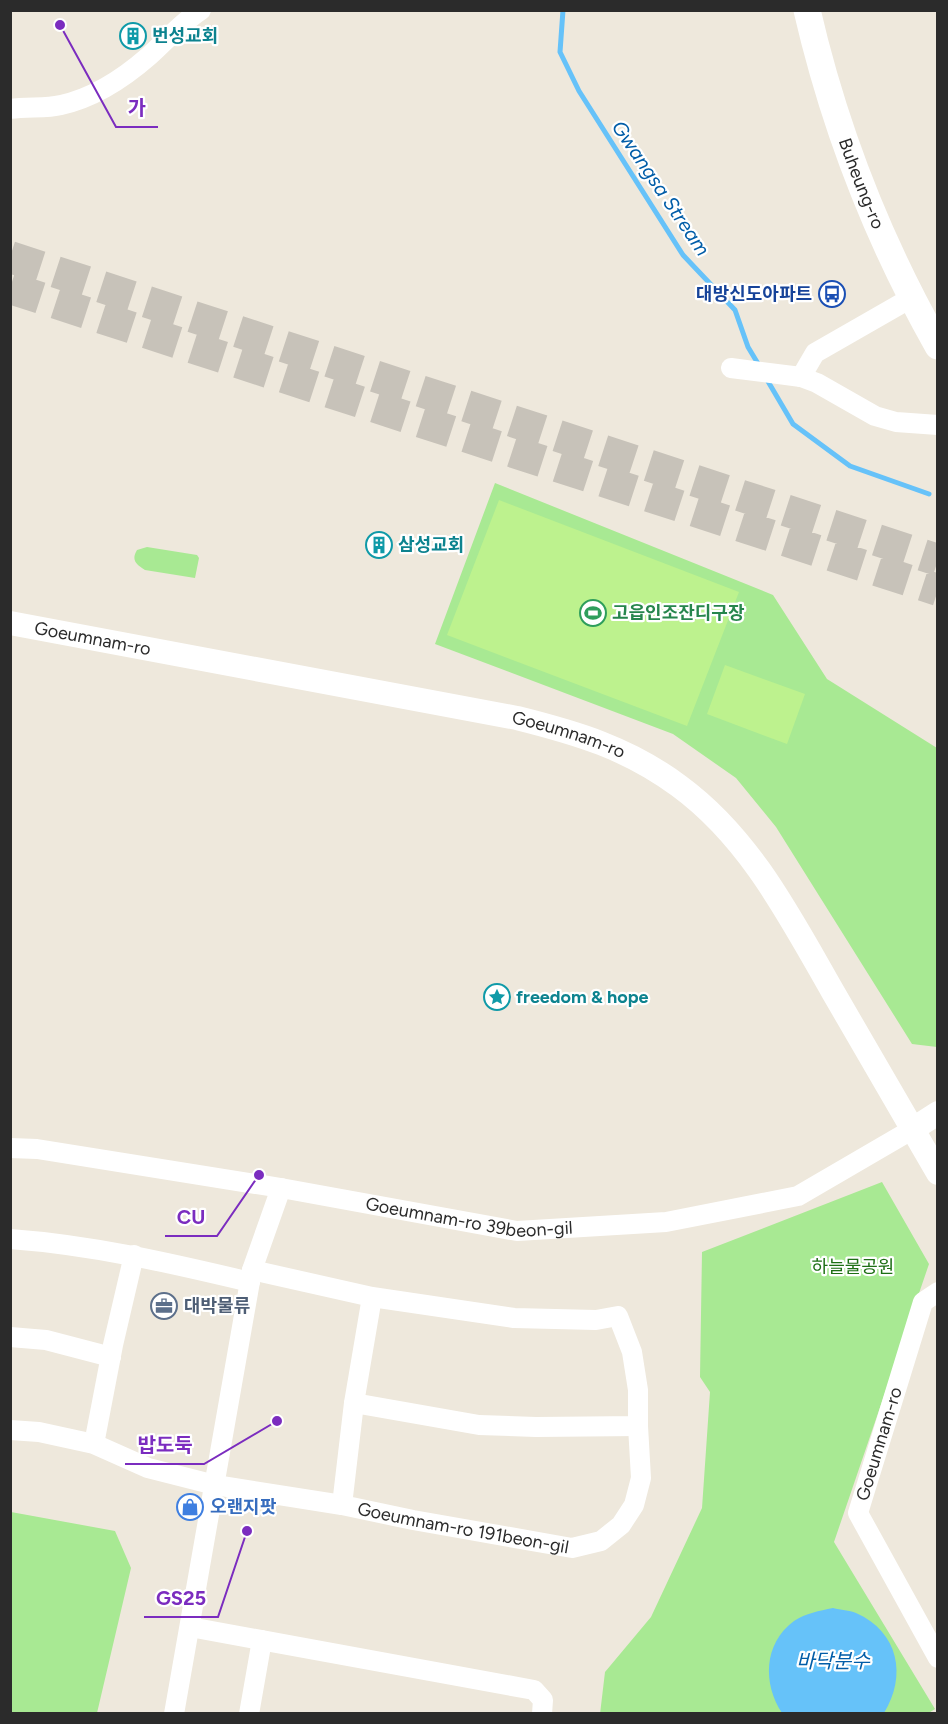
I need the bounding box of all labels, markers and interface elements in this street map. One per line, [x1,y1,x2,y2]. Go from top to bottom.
building icon: 번성교회 [118,21,148,51]
place label: 번성교회 [152,25,218,47]
callout: 가 [116,89,158,127]
text: 가 [128,96,146,120]
water label: Gwangsa Stream [607,116,715,260]
street label: Buheung-ro [834,135,889,232]
bus stop icon: 대방신도아파트 [817,279,847,309]
place label: 대방신도아파트 [696,283,812,305]
building icon: 삼성교회 [364,530,394,560]
place label: 삼성교회 [398,534,464,556]
sports icon: 고읍인조잔디구장 [578,598,608,628]
place label: 고읍인조잔디구장 [612,602,745,624]
street label: Goeumnam-ro [33,617,153,660]
street label: Goeumnam-ro [510,706,629,763]
place icon: freedom & hope [482,982,512,1012]
place label: freedom & hope [516,986,648,1008]
street label: Goeumnam-ro 39beon-gil [364,1193,573,1242]
callout: CU [165,1198,217,1236]
text: CU [177,1205,205,1229]
park label: 하늘물공원 [812,1256,894,1278]
office icon: 대박물류 [149,1291,179,1321]
place label: 대박물류 [184,1295,250,1317]
street label: Goeumnam-ro [851,1384,907,1504]
callout: 밥도둑 [125,1426,204,1464]
text: 밥도둑 [137,1433,193,1457]
shop icon: 오랜지팟 [175,1492,205,1522]
place label: 오랜지팟 [210,1496,277,1518]
street label: Goeumnam-ro 191beon-gil [355,1498,571,1558]
callout: GS25 [144,1579,218,1617]
text: GS25 [156,1586,206,1610]
water label: 바닥분수 [796,1649,870,1673]

